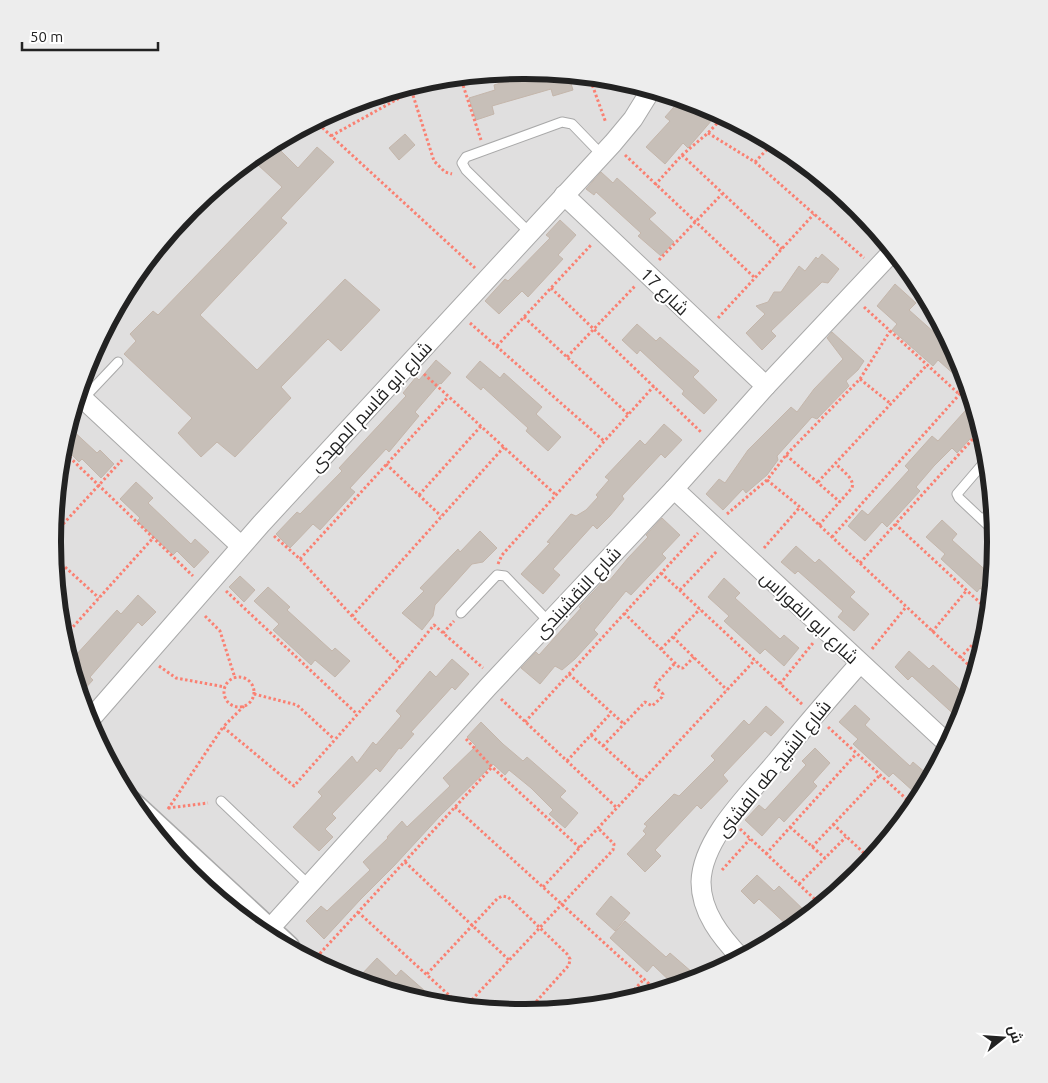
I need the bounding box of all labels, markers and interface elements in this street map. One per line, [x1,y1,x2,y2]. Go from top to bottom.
scale bar [22,20,159,52]
text: 50 m [30,28,63,45]
street label: شارع 17 [635,263,693,321]
street label: شارع ابو قاسم المهدى [305,337,437,477]
street label: شارع النقشبندى [530,542,627,644]
street label: شارع ابو الفوراس [755,567,863,670]
street label: شارع الشيخ طه الفشنى [712,696,836,842]
north arrow [978,1013,1028,1063]
text: ش [1004,1023,1026,1045]

